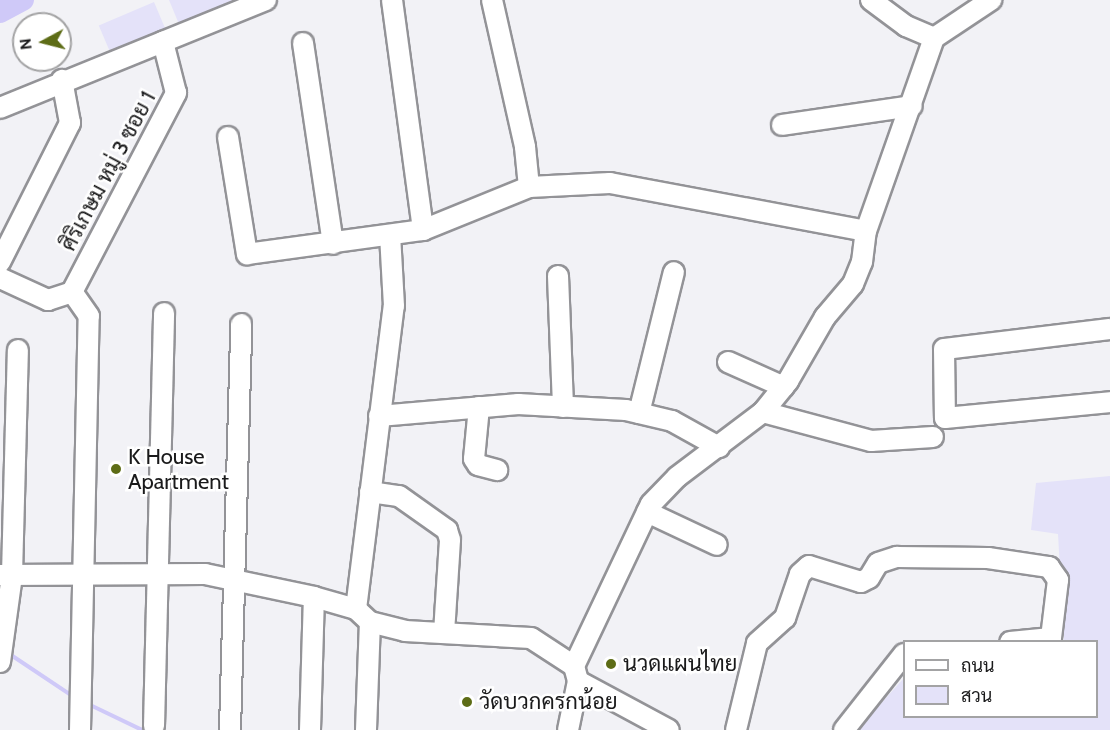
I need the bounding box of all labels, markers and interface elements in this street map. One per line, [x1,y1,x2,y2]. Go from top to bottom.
north arrow [12,12,72,72]
text: N [16,37,36,51]
street label: ศิริเกษม หมู่ 3 ซอย 1 [55,87,161,255]
place label: K House Apartment [128,443,229,494]
marker: K House Apartment [109,462,123,476]
legend [903,640,1098,718]
place label: นวดแผนไทย [623,651,737,677]
text: ถนน [961,655,994,677]
marker: นวดแผนไทย [604,657,618,671]
text: สวน [961,685,992,707]
place label: วัดบวกครกน้อย [479,689,618,715]
marker: วัดบวกครกน้อย [460,695,474,709]

